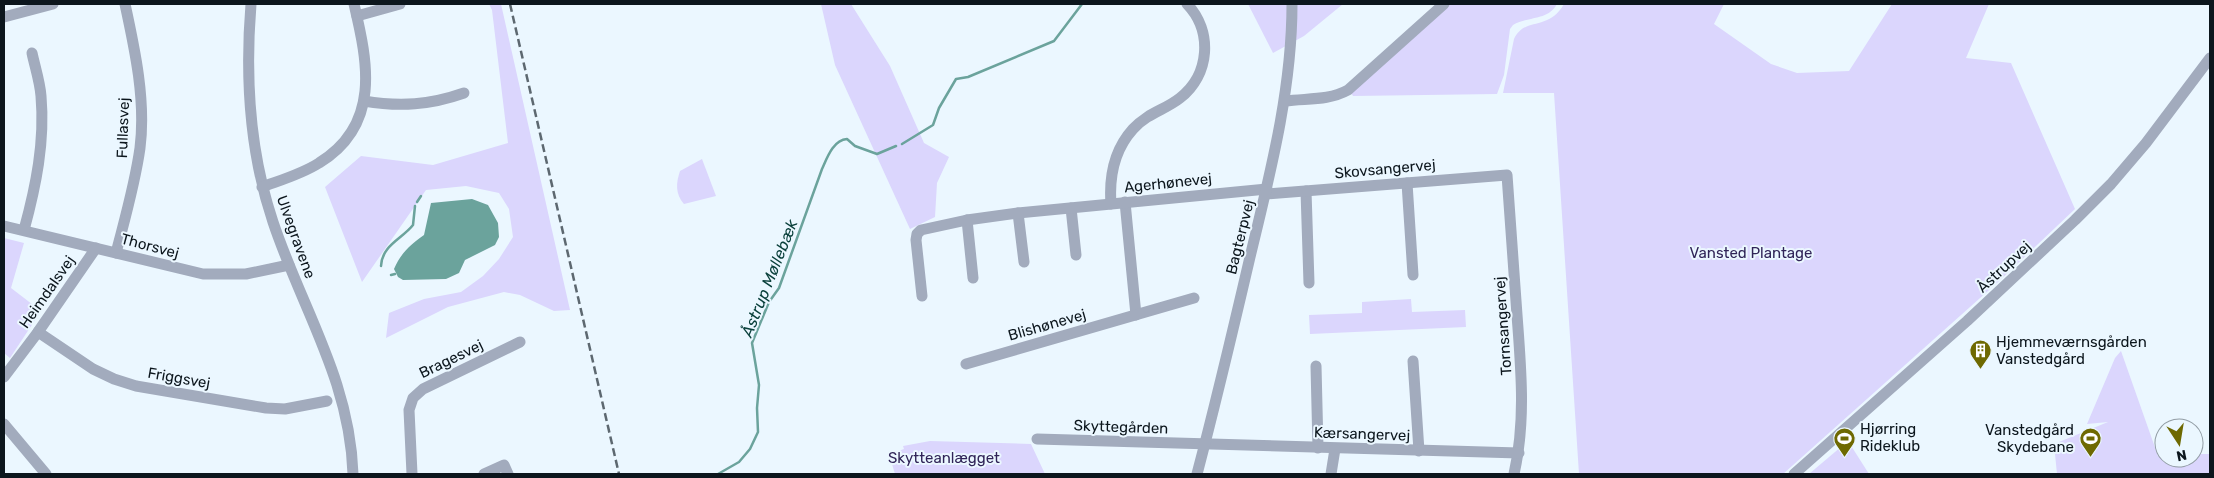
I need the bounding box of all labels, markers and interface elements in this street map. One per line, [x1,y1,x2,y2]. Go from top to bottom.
street label: Fullasvej [113,97,133,159]
street label: Skovsangervej [1334,156,1436,182]
street label: Agerhønevej [1123,169,1213,197]
street label: Ulvegravene [273,193,319,281]
street label: Bagterpvej [1222,198,1258,276]
water label: Åstrup Møllebæk [737,216,802,341]
street label: Thorsvej [119,230,181,262]
street label: Åstrupvej [1973,238,2035,296]
park label: Vansted Plantage [1690,244,1812,262]
street label: Heimdalsvej [15,252,79,332]
street label: Tornsangervej [1491,276,1515,376]
street label: Blishønevej [1006,305,1088,345]
place label: Hjemmeværnsgården Vanstedgård [1996,333,2147,368]
street label: Bragesvej [416,336,486,382]
building icon: Hjemmeværnsgården Vanstedgård [1968,339,1992,370]
street label: Friggsvej [146,364,212,392]
street label: Skyttegården [1073,416,1169,438]
north arrow [2154,418,2204,468]
place label: Hjørring Rideklub [1860,420,1920,455]
place label: Vanstedgård Skydebane [1985,421,2074,456]
street label: Kærsangervej [1314,423,1410,445]
sports icon: Hjørring Rideklub [1832,426,1856,457]
sports icon: Vanstedgård Skydebane [2078,427,2102,458]
text: N [2175,446,2188,465]
park label: Skytteanlægget [888,449,1000,467]

